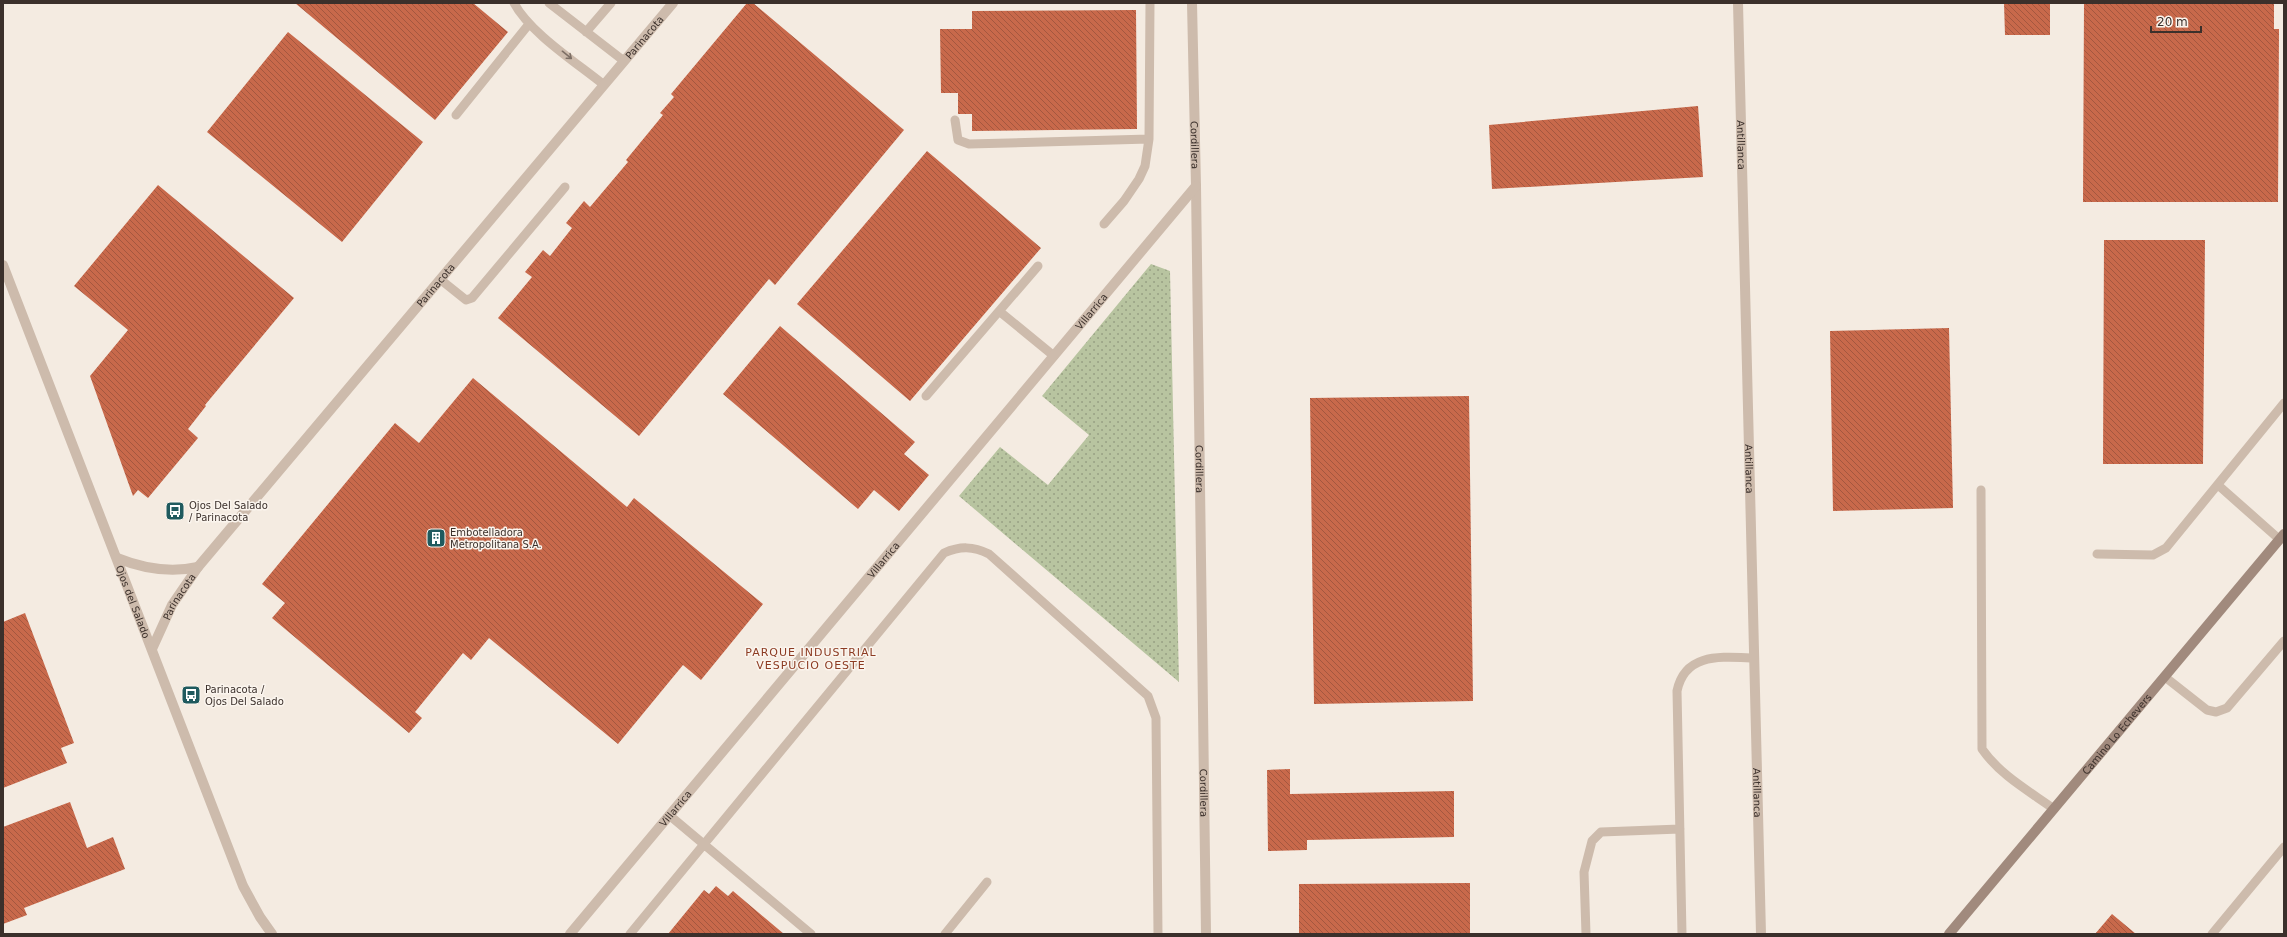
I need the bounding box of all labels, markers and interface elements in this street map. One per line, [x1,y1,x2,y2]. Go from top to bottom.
scale bar [2151,8,2201,34]
street label: Parinacota [623,14,666,61]
text: 20 m [2157,15,2188,29]
one-way arrow [562,51,572,60]
street label: Antillanca [1735,120,1747,170]
street label: Cordillera [1189,121,1201,169]
street label: Parinacota [415,262,457,309]
street label: Villarrica [1073,291,1110,332]
street label: Antillanca [1743,444,1755,494]
street label: Cordillera [1193,445,1205,493]
bus stop icon: Ojos Del Salado / Parinacota [164,500,186,522]
place label: Ojos Del Salado / Parinacota [189,500,268,523]
building icon: Embotelladora Metropolitana S.A. [425,527,447,549]
place label: Embotelladora Metropolitana S.A. [450,527,542,550]
street label: Villarrica [865,540,902,580]
street label: Ojos del Salado [114,564,152,640]
street label: Parinacota [161,572,198,622]
district label: PARQUE INDUSTRIAL VESPUCIO OESTE [745,646,877,672]
bus stop icon: Parinacota / Ojos Del Salado [180,684,202,706]
place label: Parinacota / Ojos Del Salado [205,684,284,707]
street label: Camino Lo Echevers [2080,692,2154,777]
street label: Antillanca [1751,768,1763,818]
street label: Cordillera [1198,769,1209,817]
street label: Villarrica [657,788,694,829]

